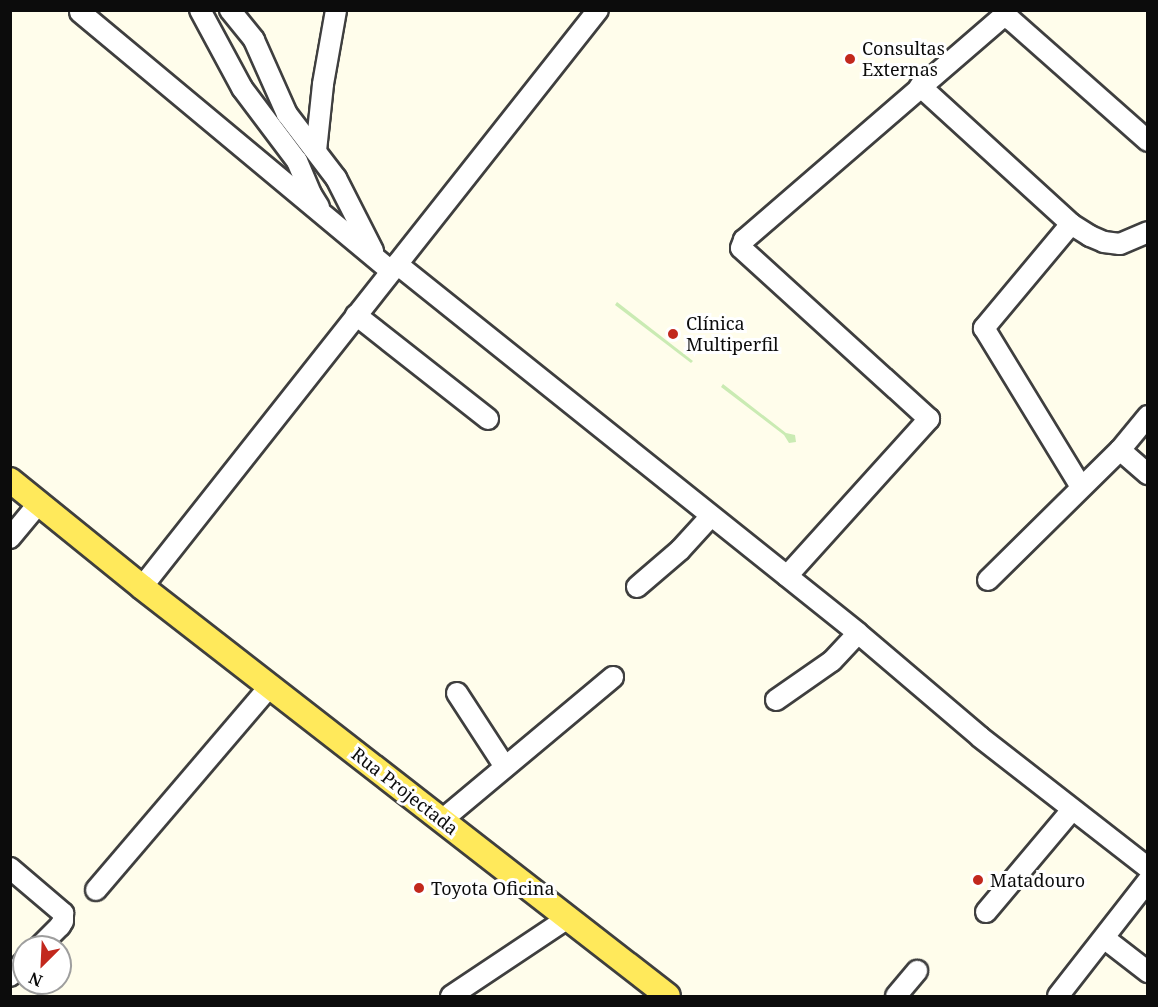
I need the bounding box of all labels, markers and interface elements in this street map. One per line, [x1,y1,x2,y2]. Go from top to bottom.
place label: Consultas Externas [862,38,945,80]
marker: Consultas Externas [843,52,857,66]
place label: Clínica Multiperfil [686,313,779,356]
marker: Clínica Multiperfil [664,325,682,343]
street label: Rua Projectada [347,743,463,839]
place label: Matadouro [990,869,1085,891]
marker: Matadouro [971,873,985,887]
place label: Toyota Oficina [431,877,555,899]
marker: Toyota Oficina [412,881,426,895]
north arrow [12,935,72,995]
text: N [25,967,46,992]

